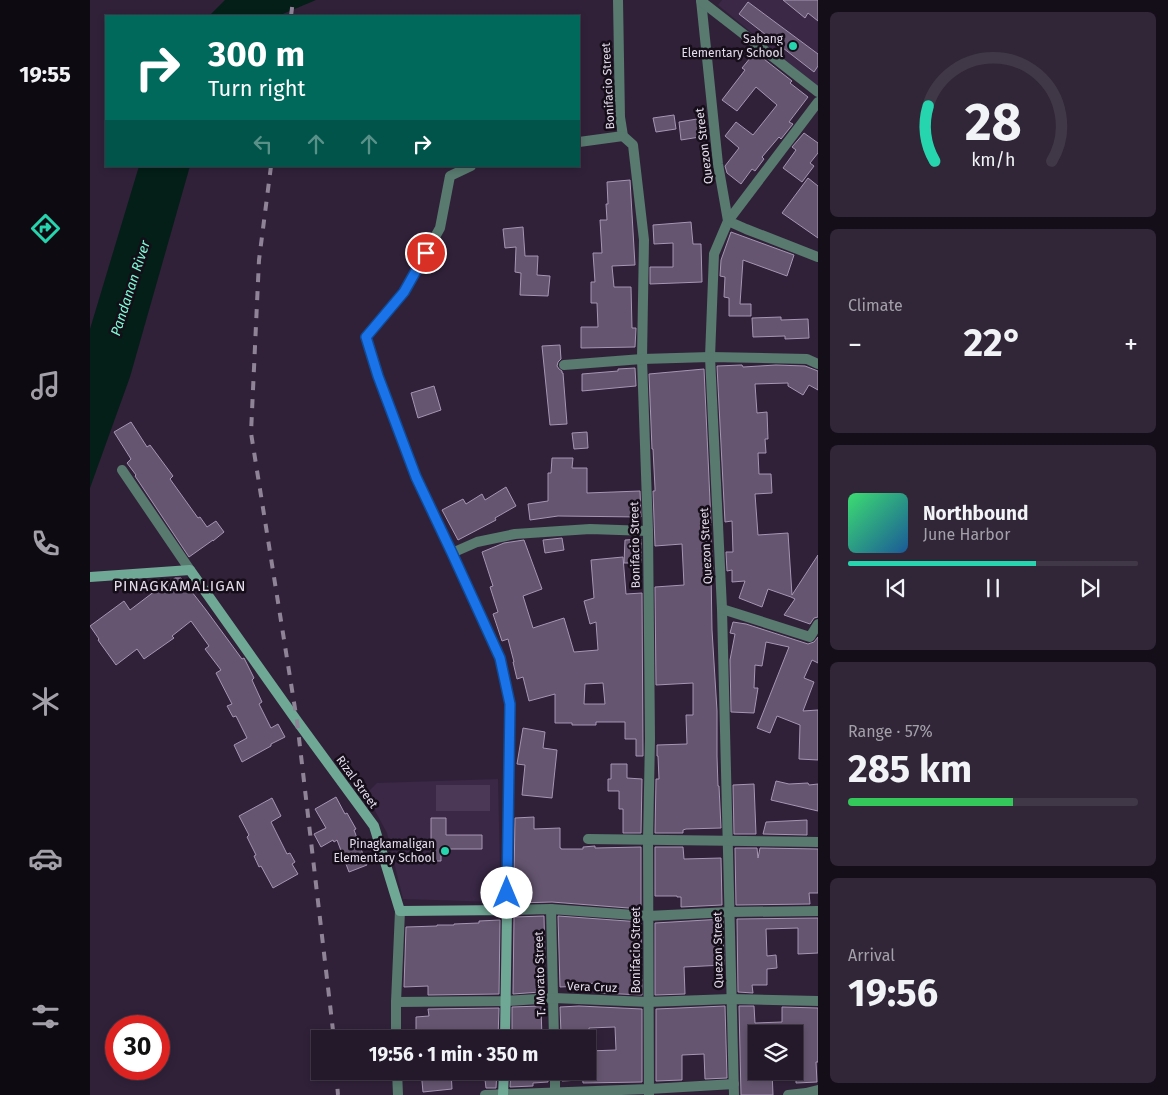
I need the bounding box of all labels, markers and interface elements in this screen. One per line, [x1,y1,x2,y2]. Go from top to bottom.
place label: Sabang Elementary School [681,32,784,60]
text: 300 m [208,33,305,75]
icon: right [125,35,190,100]
marker: Sabang Elementary School [787,40,799,52]
street label: Bonifacio Street [599,42,617,130]
text: 19:55 [19,61,71,88]
text: Turn right [208,75,305,102]
text: 28 [964,91,1022,154]
street label: Quezon Street [692,106,716,185]
icon: left [249,130,277,158]
icon: ahead [302,130,330,158]
icon: ahead [355,130,383,158]
icon: right [408,130,436,158]
text: km/h [971,149,1015,171]
icon: directions [28,211,63,246]
pin [405,232,447,274]
water label: Pandanan River [107,238,154,338]
icon: arrive [412,239,440,267]
text: Climate [848,296,903,315]
text: 22° [963,320,1023,366]
text: − [848,328,862,361]
text: + [1124,328,1138,361]
icon: music [28,368,63,403]
street label: Bonifacio Street [627,501,643,589]
text: Northbound [923,502,1028,525]
street label: Quezon Street [697,507,715,585]
text: June Harbor [923,525,1010,544]
icon: phone [28,526,63,561]
icon: previous [882,574,910,602]
icon: pause [979,574,1007,602]
icon: next [1076,574,1104,602]
district label: PINAGKAMALIGAN [113,577,247,595]
icon: climate [28,684,63,719]
text: Range · 57% [848,722,933,741]
text: 285 km [848,746,972,792]
street label: Rizal Street [333,753,381,811]
place label: Pinagkamaligan Elementary School [333,837,435,865]
icon: car [28,841,63,876]
marker: Pinagkamaligan Elementary School [439,845,451,857]
position arrow [480,866,532,918]
street label: Bonifacio Street [629,906,643,993]
street label: Quezon Street [710,911,726,988]
street label: T. Morato Street [531,930,548,1017]
text: Arrival [848,946,895,965]
text: 19:56 [848,970,938,1016]
street label: Vera Cruz [567,979,617,995]
icon: filters [28,999,63,1034]
speed limit sign: 30 [105,1015,170,1080]
map controls [748,1025,803,1080]
button: layers [748,1025,803,1080]
text: 19:56 · 1 min · 350 m [369,1043,538,1066]

